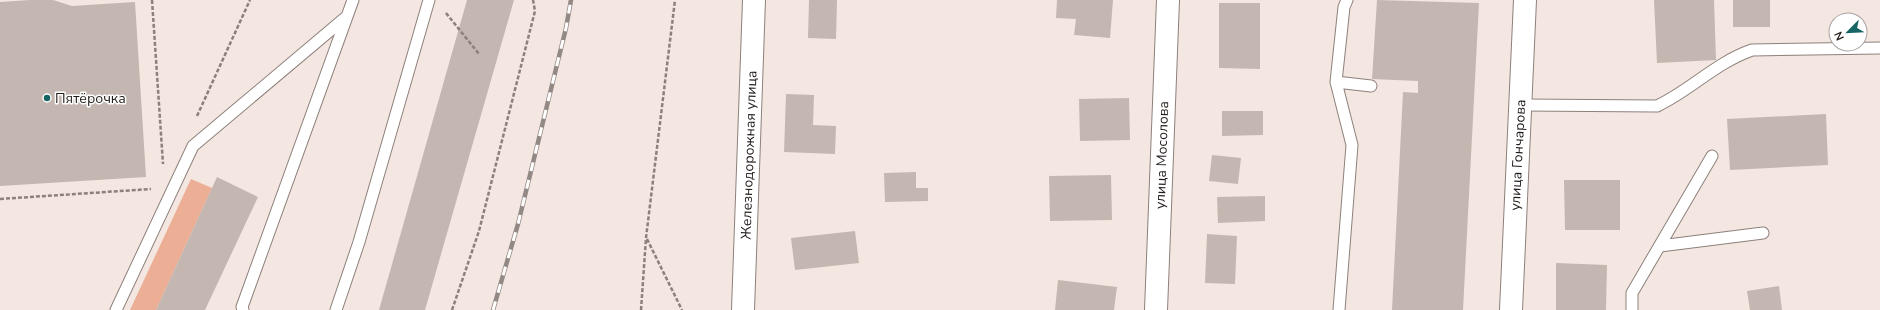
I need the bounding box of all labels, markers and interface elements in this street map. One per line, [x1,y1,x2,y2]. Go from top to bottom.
north arrow [1828,12,1868,52]
text: N [1831,29,1848,43]
street label: Железнодорожная улица [737,70,761,240]
place label: Пятёрочка [55,89,126,108]
marker: Пятёрочка [42,93,52,103]
street label: улица Гончарова [1506,99,1530,211]
street label: улица Мосолова [1151,101,1173,209]

